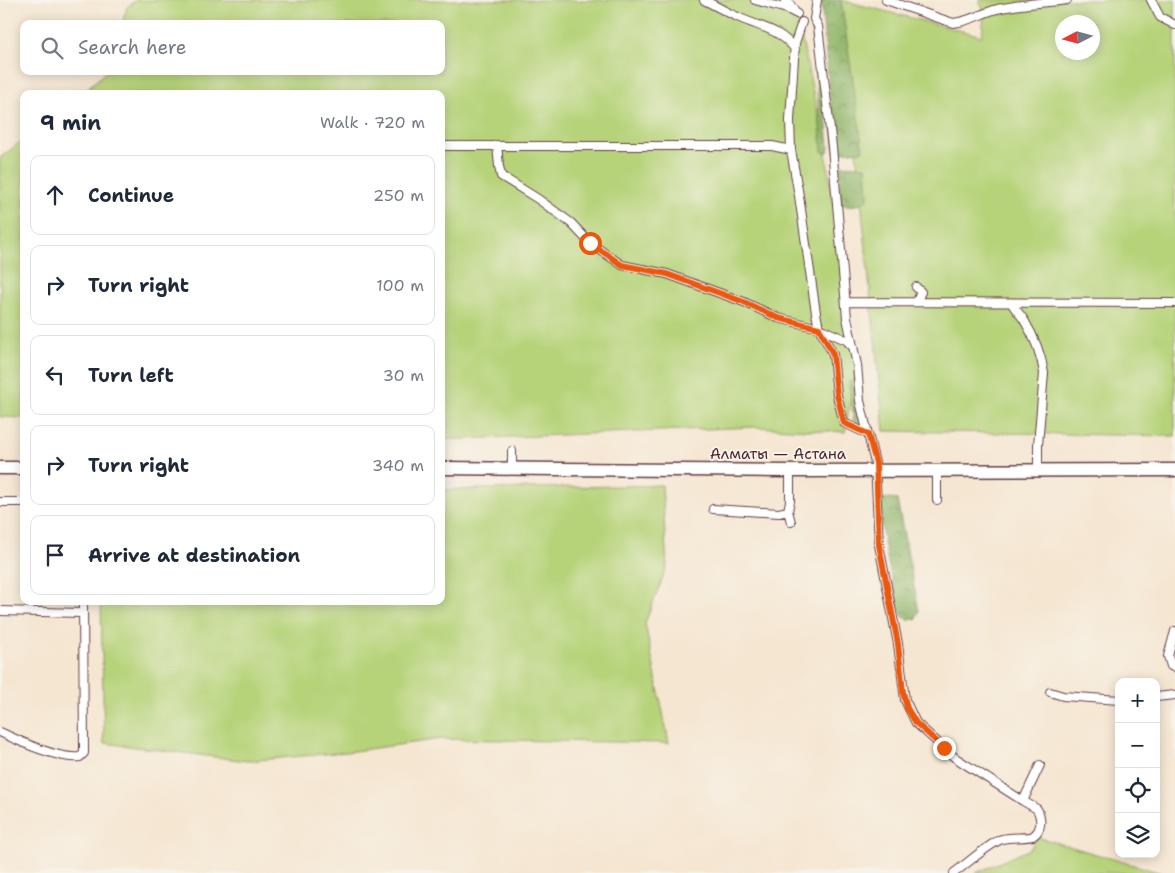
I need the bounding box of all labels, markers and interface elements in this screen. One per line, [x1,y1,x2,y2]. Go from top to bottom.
north arrow [1055,15,1100,60]
search box [20,20,445,75]
icon: search [38,34,66,62]
text: Search here [78,35,187,60]
text: 9 min [40,109,101,137]
text: Walk · 720 m [320,112,425,133]
icon: ahead [41,181,69,209]
text: Continue [88,183,174,208]
text: 250 m [373,185,424,206]
route start [579,232,602,255]
icon: right [41,271,69,299]
text: Turn right [88,273,189,298]
text: 100 m [376,275,424,296]
icon: left [41,361,69,389]
text: Turn left [88,363,174,388]
text: 30 m [383,365,424,386]
street label: Алматы — Астана [710,444,847,464]
icon: right [41,451,69,479]
text: Turn right [88,453,189,478]
text: 340 m [372,455,424,476]
icon: arrive [41,541,69,569]
text: Arrive at destination [88,543,300,568]
map controls [1115,678,1160,858]
button: + [1115,678,1160,723]
button: − [1115,723,1160,768]
route end [933,737,956,760]
button: locate [1115,768,1160,813]
button: layers [1115,813,1160,858]

